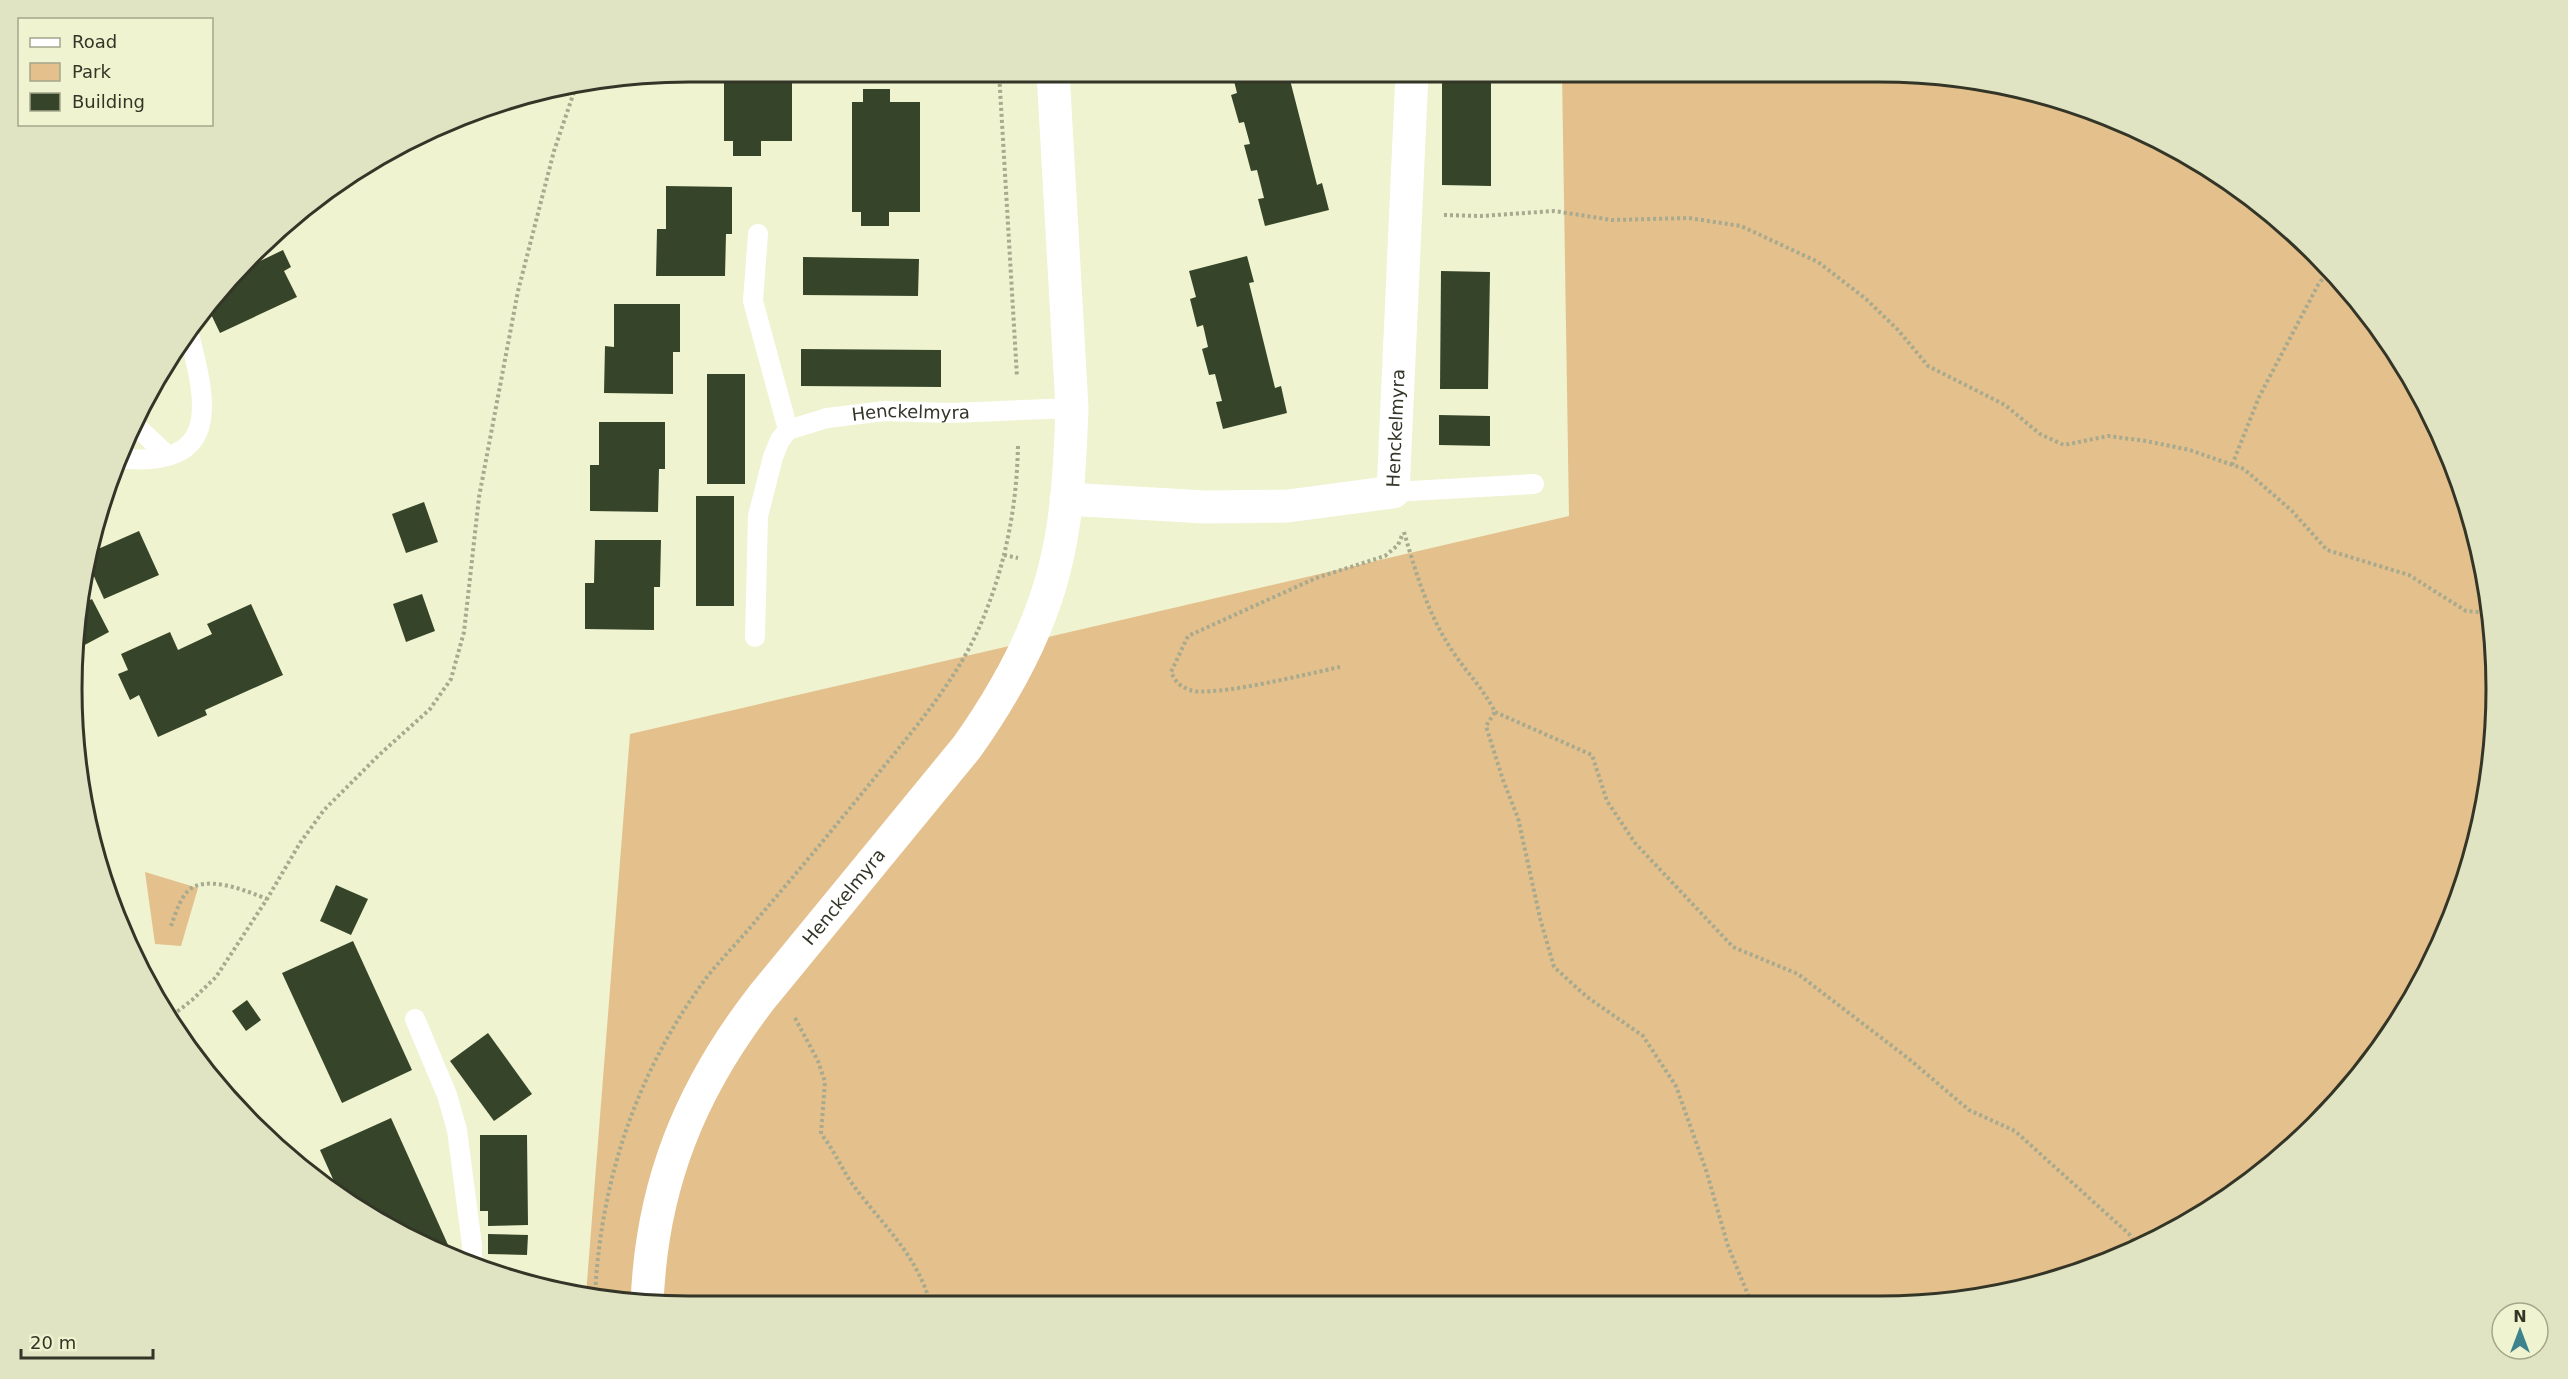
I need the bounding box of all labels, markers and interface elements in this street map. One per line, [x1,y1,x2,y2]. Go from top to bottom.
legend [18,18,213,126]
text: Road [72,31,117,52]
text: Park [72,61,111,82]
text: Building [72,91,145,112]
street label: Henckelmyra [1382,369,1409,488]
street label: Henckelmyra [850,400,970,425]
street label: Henckelmyra [798,844,889,949]
north arrow [2490,1301,2550,1361]
text: N [2513,1307,2527,1326]
scale bar [21,1322,153,1360]
text: 20 m [30,1332,76,1353]

